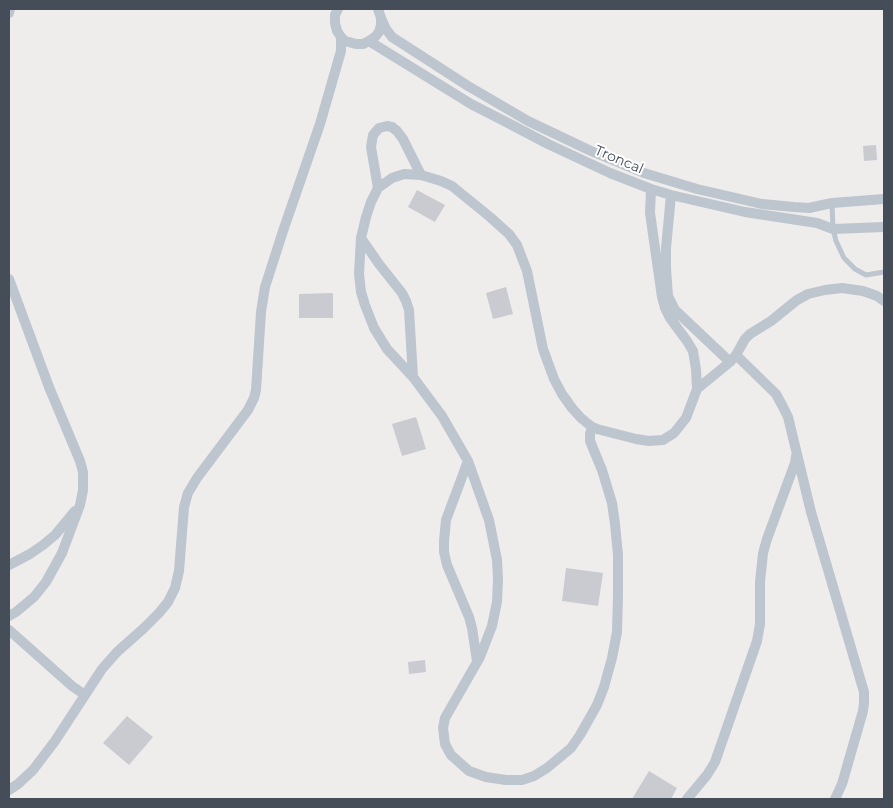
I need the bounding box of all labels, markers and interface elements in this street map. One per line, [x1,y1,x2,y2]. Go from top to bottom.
street label: Troncal [592,142,646,178]

